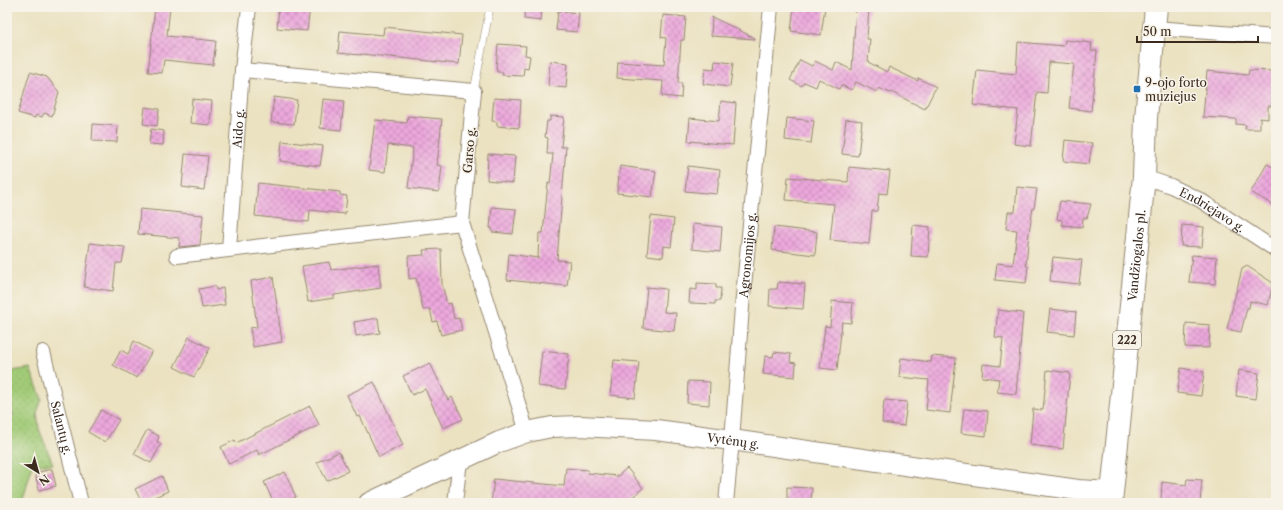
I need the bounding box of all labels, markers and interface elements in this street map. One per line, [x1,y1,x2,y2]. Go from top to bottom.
scale bar [1137,18,1258,44]
text: 50 m [1143,24,1172,39]
place label: 9-ojo forto muziejus [1145,75,1207,104]
marker: 9-ojo forto muziejus [1132,84,1142,94]
street label: Aido g. [229,108,247,150]
street label: Garso g. [460,126,478,174]
street label: Endriejavo g. [1177,184,1248,235]
street label: Vandžiogalos pl. [1124,209,1148,303]
street label: Agronomijos g. [735,211,759,299]
road number: 222 [1113,331,1141,349]
street label: Salantų g. [48,399,76,456]
street label: Vytėnų g. [705,429,761,451]
north arrow [18,452,58,492]
text: N [36,472,52,489]

